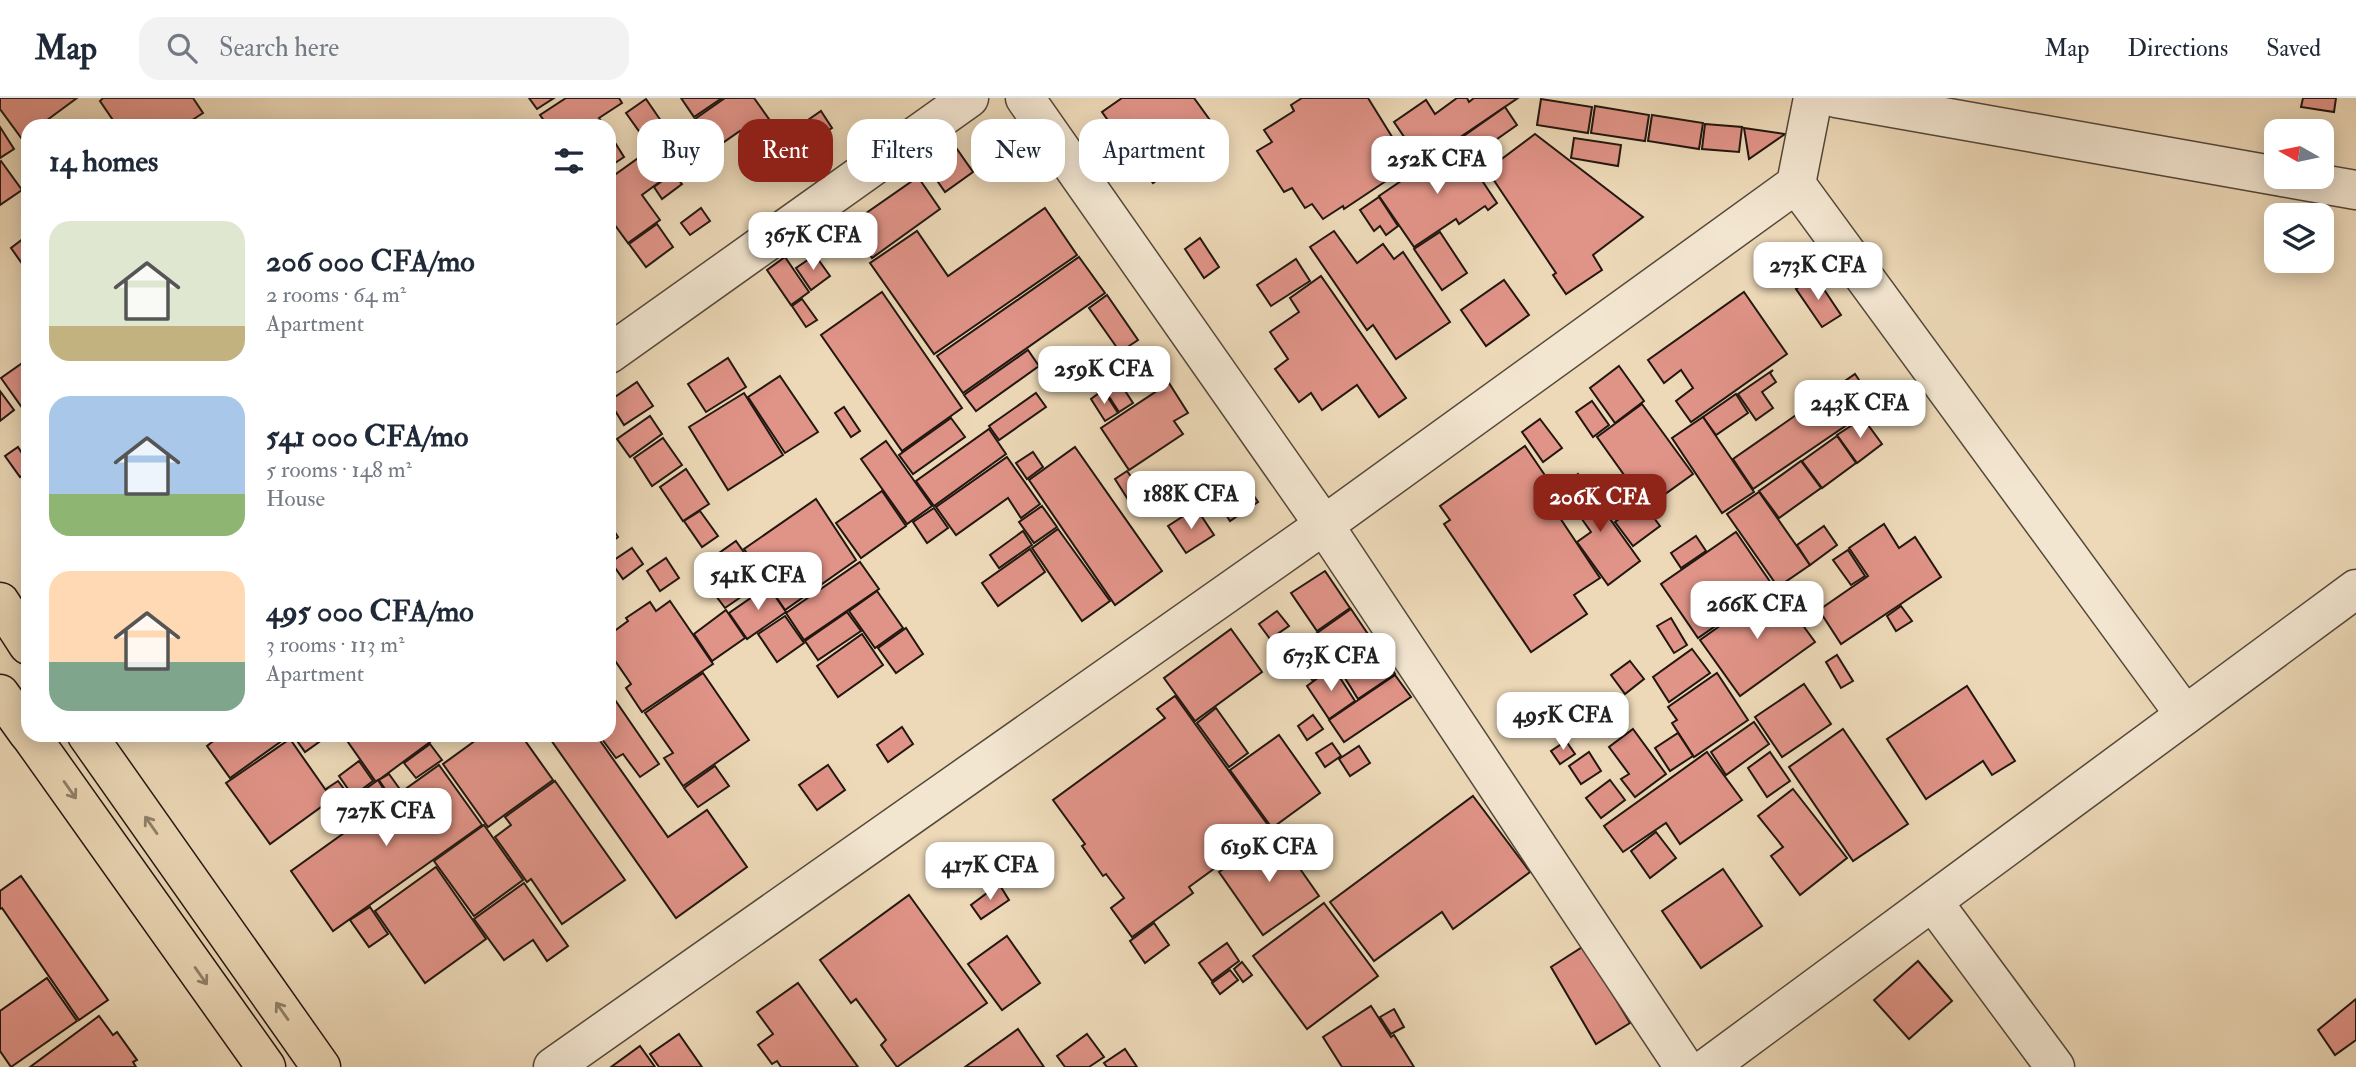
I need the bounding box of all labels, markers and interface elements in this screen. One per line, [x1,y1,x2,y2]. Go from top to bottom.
search box [139,17,629,80]
text: Map [35,28,97,69]
icon: search [163,29,201,67]
text: Search here [219,32,339,64]
text: Map [2044,33,2089,64]
text: Directions [2127,33,2228,64]
text: Saved [2266,33,2321,64]
chip: Buy [637,119,724,182]
chip: Rent [738,119,833,182]
chip: Filters [847,119,957,182]
chip: New [971,119,1065,182]
chip: Apartment [1079,119,1229,182]
north arrow [2264,119,2334,189]
map controls [2264,119,2334,273]
pin: 252K CFA [1365,136,1509,196]
icon: filters [550,142,588,180]
text: 14 homes [49,143,158,180]
text: 252K CFA [1387,144,1487,173]
button: layers [2264,203,2334,273]
pin: 367K CFA [741,212,885,272]
text: 367K CFA [764,220,862,249]
pin: 273K CFA [1746,242,1890,302]
text: 206 000 CFA/mo [266,243,475,280]
icon: home [105,249,189,333]
text: 273K CFA [1769,250,1867,279]
text: 2 rooms · 64 m² [266,280,406,309]
text: Apartment [266,309,364,338]
pin: 259K CFA [1032,346,1176,406]
text: 259K CFA [1054,354,1154,383]
pin: 243K CFA [1788,380,1932,440]
text: 243K CFA [1811,388,1909,417]
text: 541 000 CFA/mo [266,418,468,455]
icon: home [105,424,189,508]
text: 5 rooms · 148 m² [266,455,412,484]
pin: 188K CFA [1119,472,1263,531]
pin: 206K CFA [1528,474,1672,534]
text: 188K CFA [1143,479,1239,508]
text: 206K CFA [1549,482,1651,511]
text: House [266,484,325,513]
pin: 541K CFA [686,552,830,612]
text: 541K CFA [710,560,806,589]
pin: 266K CFA [1685,582,1829,641]
text: 266K CFA [1707,589,1807,618]
text: 495 000 CFA/mo [266,593,474,630]
icon: home [105,599,189,683]
text: 3 rooms · 113 m² [266,630,405,659]
pin: 673K CFA [1259,634,1403,693]
text: 673K CFA [1282,641,1380,670]
text: Apartment [266,659,364,688]
pin: 495K CFA [1491,692,1635,752]
text: 495K CFA [1513,700,1613,729]
one-way arrow [62,780,77,799]
pin: 727K CFA [314,788,458,848]
text: 727K CFA [337,796,435,825]
one-way arrow [144,816,158,835]
pin: 619K CFA [1197,824,1341,884]
text: 619K CFA [1220,832,1318,861]
pin: 417K CFA [918,842,1062,902]
text: 417K CFA [941,850,1039,879]
one-way arrow [194,966,208,985]
one-way arrow [275,1002,289,1021]

